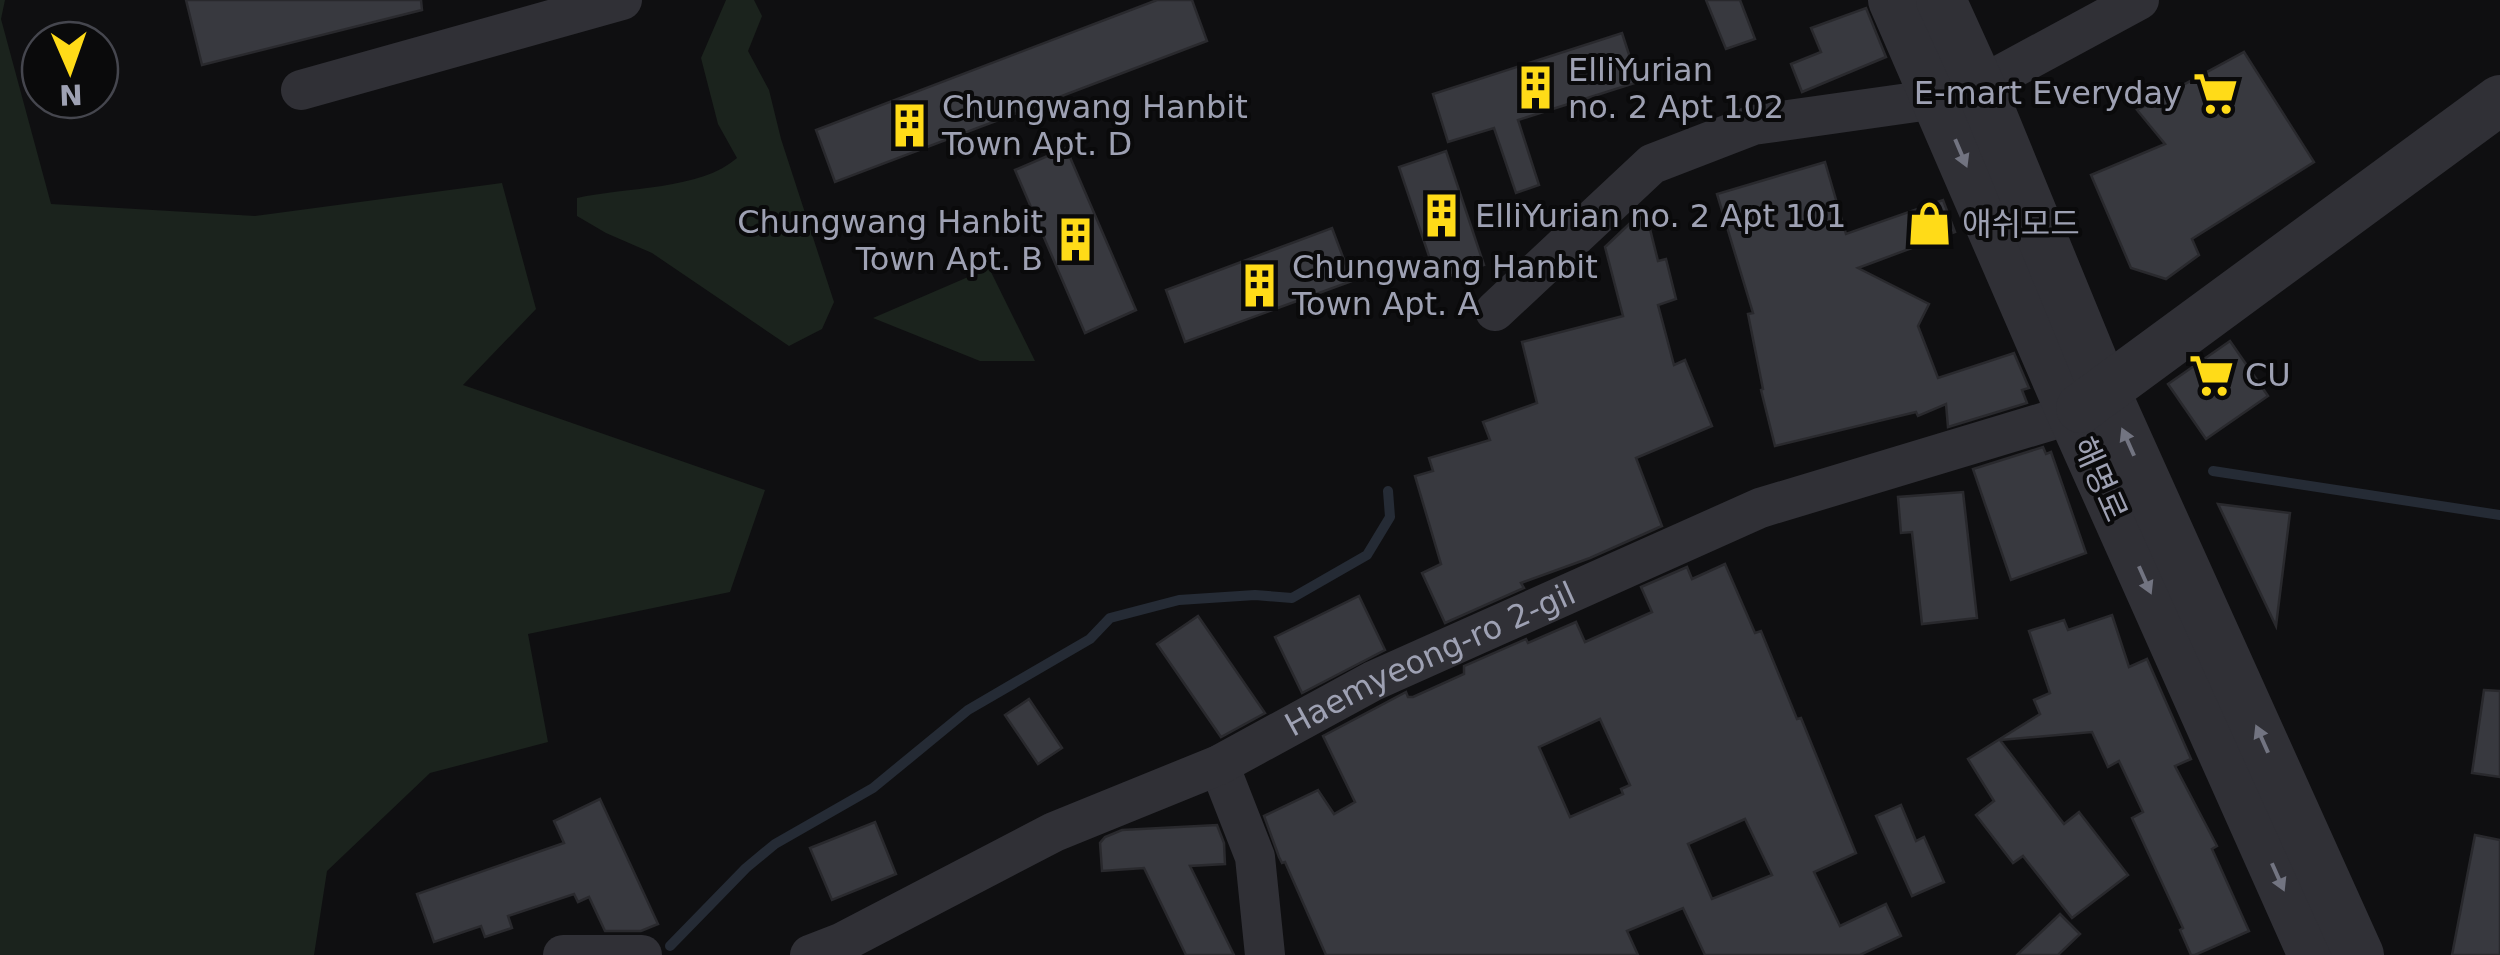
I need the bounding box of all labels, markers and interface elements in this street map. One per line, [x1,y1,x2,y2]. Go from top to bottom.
north arrow [20,20,120,120]
place label: ElliYurian no. 2 Apt 102 [1568,51,1784,126]
building icon: ElliYurian no. 2 Apt 102 [1511,64,1559,112]
supermarket icon: E-mart Everyday [2191,69,2239,117]
place label: E-mart Everyday [1914,74,2182,112]
text: N [59,78,83,111]
place label: Chungwang Hanbit Town Apt. D [941,88,1248,163]
building icon: Chungwang Hanbit Town Apt. D [885,101,933,149]
one-way arrow [1953,138,1969,168]
building icon: ElliYurian no. 2 Apt 101 [1418,192,1466,240]
place label: ElliYurian no. 2 Apt 101 [1475,197,1846,235]
shop icon: 애쉬모드 [1905,200,1953,248]
place label: Chungwang Hanbit Town Apt. B [737,203,1043,278]
place label: 애쉬모드 [1962,205,2080,243]
building icon: Chungwang Hanbit Town Apt. B [1052,216,1100,264]
place label: Chungwang Hanbit Town Apt. A [1291,248,1598,323]
building icon: Chungwang Hanbit Town Apt. A [1235,261,1283,309]
supermarket icon: CU [2188,351,2236,399]
place label: CU [2245,356,2291,394]
one-way arrow [2120,427,2136,457]
street label: 해명로 [2065,431,2135,527]
one-way arrow [2137,566,2154,595]
street label: Haemyeong-ro 2-gil [1278,574,1581,744]
one-way arrow [2253,724,2270,753]
one-way arrow [2269,863,2286,892]

